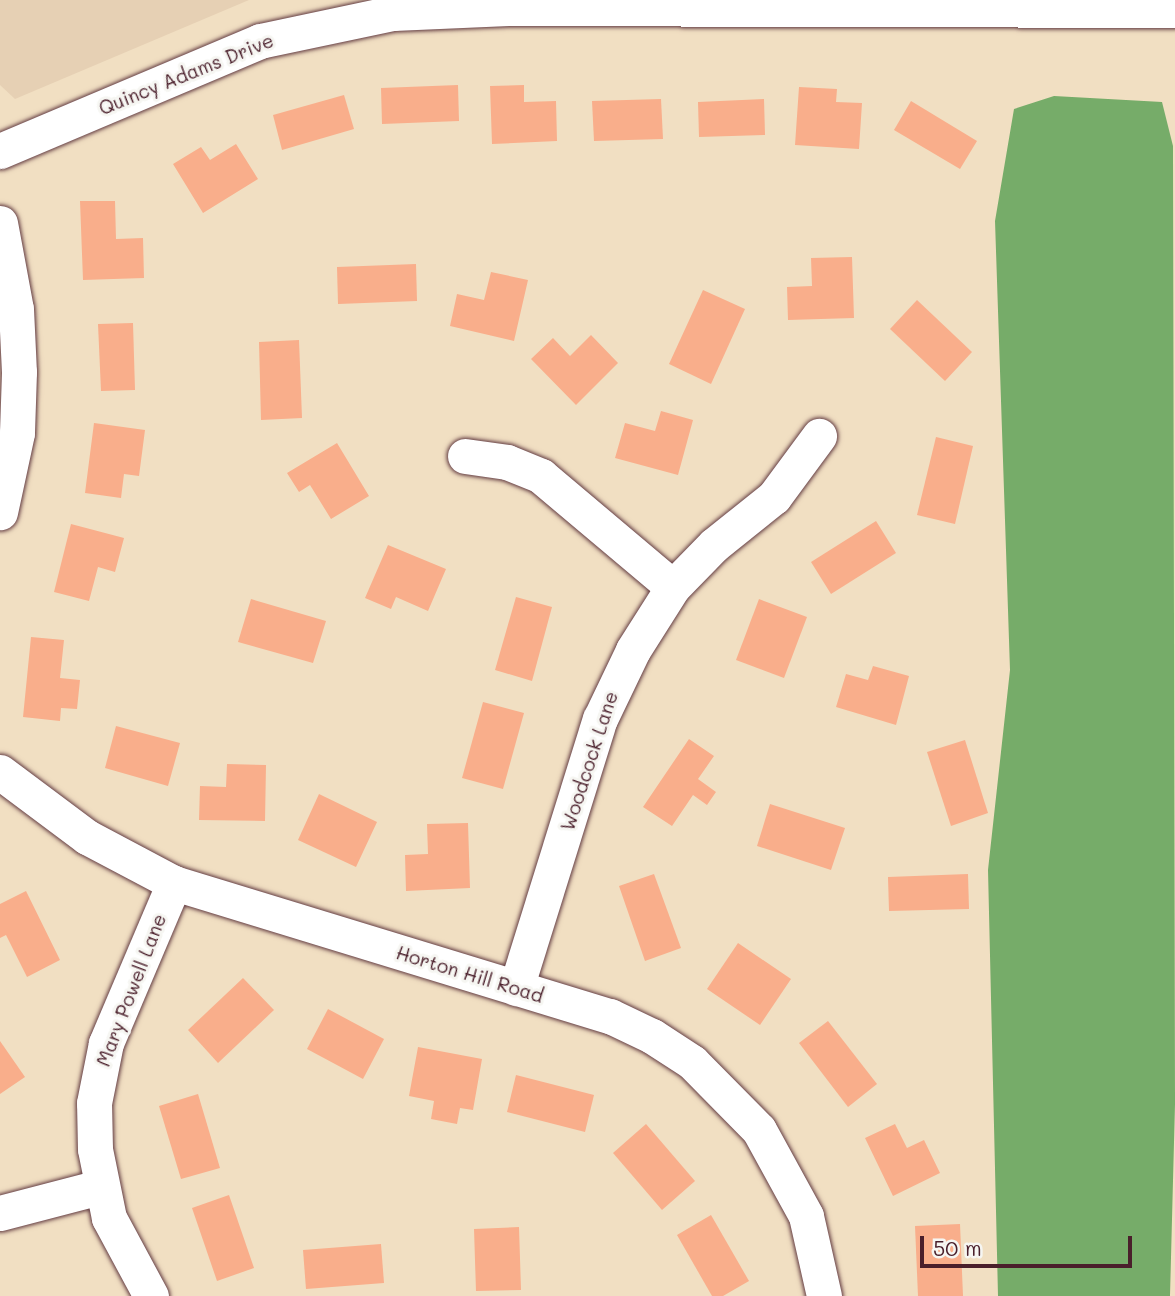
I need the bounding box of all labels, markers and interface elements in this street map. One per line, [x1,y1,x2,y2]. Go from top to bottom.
street label: Quincy Adams Drive [95,29,277,119]
street label: Woodcock Lane [556,688,622,834]
street label: Mary Powell Lane [91,910,171,1070]
street label: Horton Hill Road [394,941,546,1007]
scale bar [923,1222,1135,1266]
text: 50 m [933,1234,982,1261]

